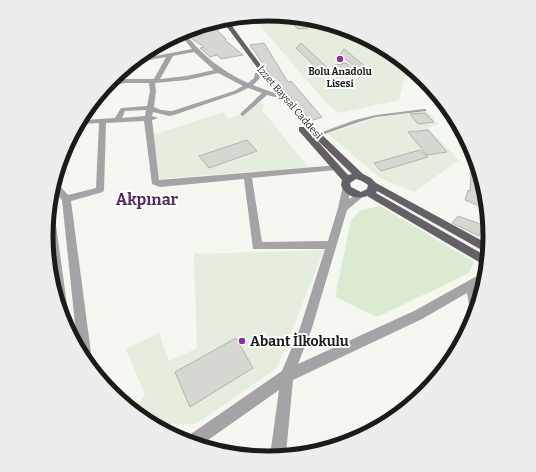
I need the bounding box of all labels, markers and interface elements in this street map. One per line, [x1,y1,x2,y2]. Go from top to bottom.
marker: Bolu Anadolu Lisesi [335,54,345,64]
street label: İzzet Baysal Caddesi [254,62,326,142]
place label: Bolu Anadolu Lisesi [308,66,373,90]
district label: Akpınar [116,190,179,209]
place label: Abant İlkokulu [250,332,349,350]
marker: Abant İlkokulu [237,336,247,346]

